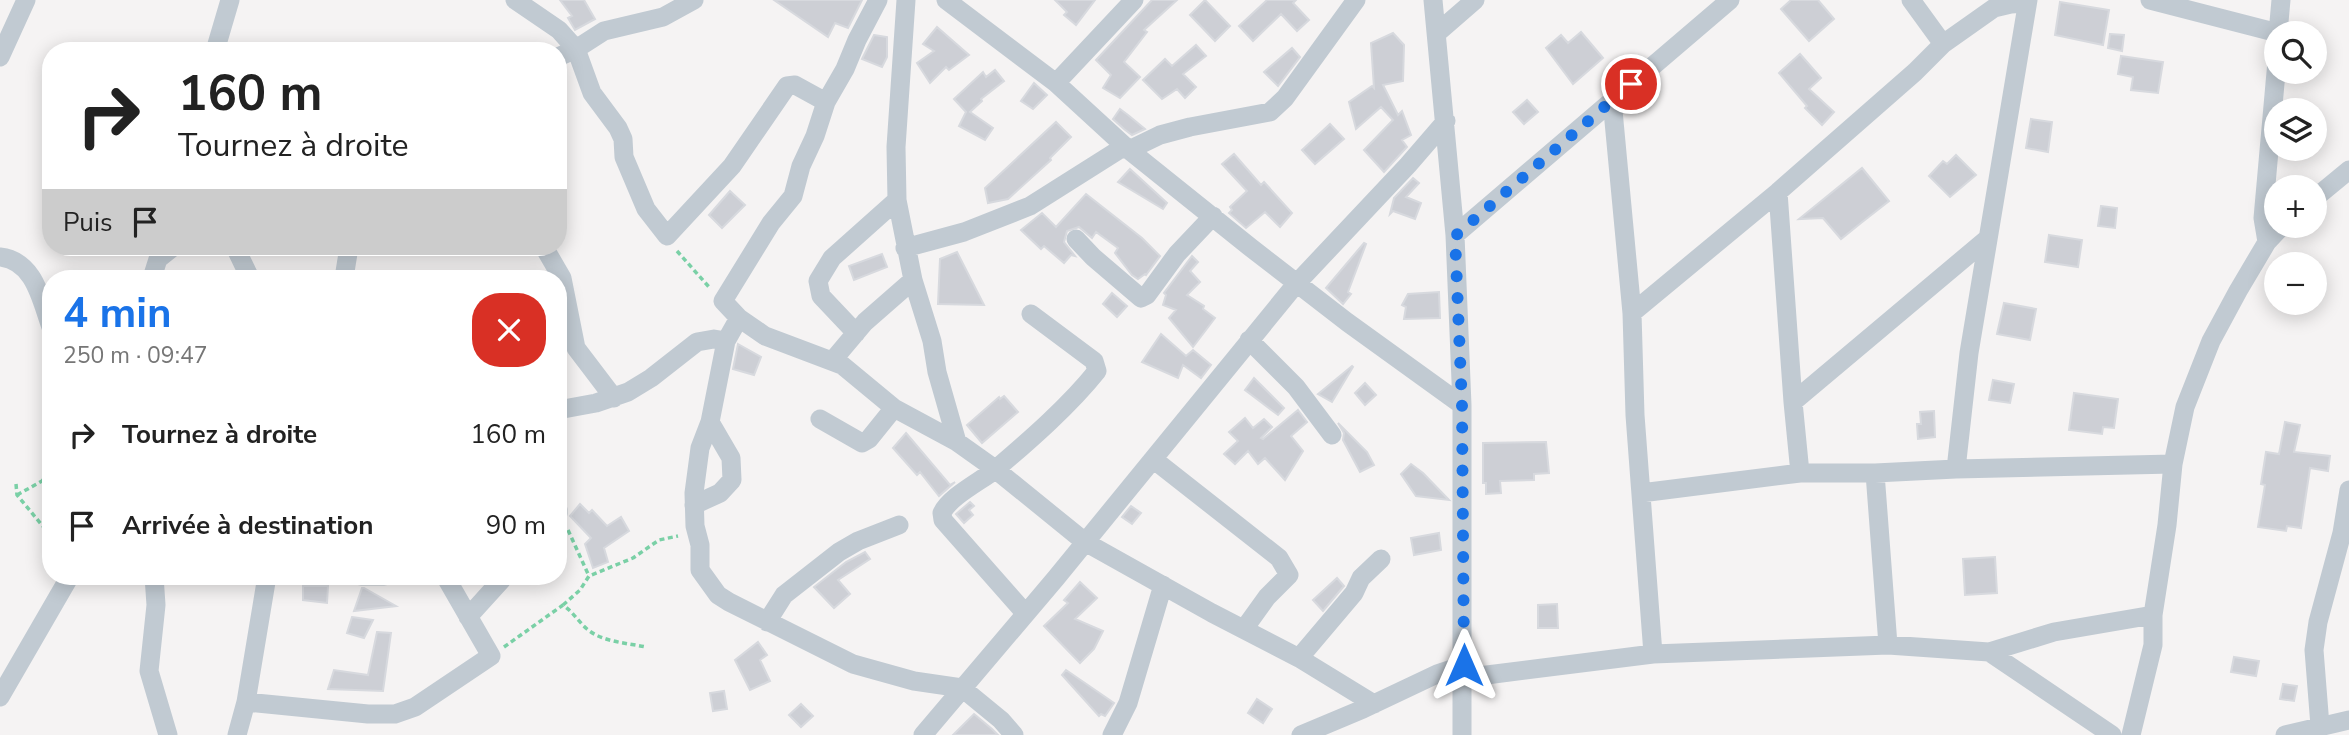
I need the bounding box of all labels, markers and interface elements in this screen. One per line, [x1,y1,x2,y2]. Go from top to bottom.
map controls [2264,21,2327,315]
button: search [2264,21,2327,84]
pin [1601,54,1661,114]
text: 160 m [178,60,322,127]
icon: arrive [1612,65,1650,103]
icon: right [63,70,154,161]
button: layers [2264,98,2327,161]
text: Tournez à droite [178,124,409,167]
button: + [2264,175,2327,238]
icon: arrive [126,203,164,241]
text: Puis [63,205,112,240]
button: − [2264,252,2327,315]
text: 4 min [63,285,172,342]
button: close [472,293,546,367]
text: 250 m · 09:47 [63,340,208,371]
icon: right [63,416,101,454]
text: Tournez à droite [122,417,317,452]
text: 160 m [470,417,546,452]
icon: arrive [63,507,101,545]
text: Arrivée à destination [122,508,373,543]
text: 90 m [486,508,546,543]
position arrow [1427,628,1501,702]

